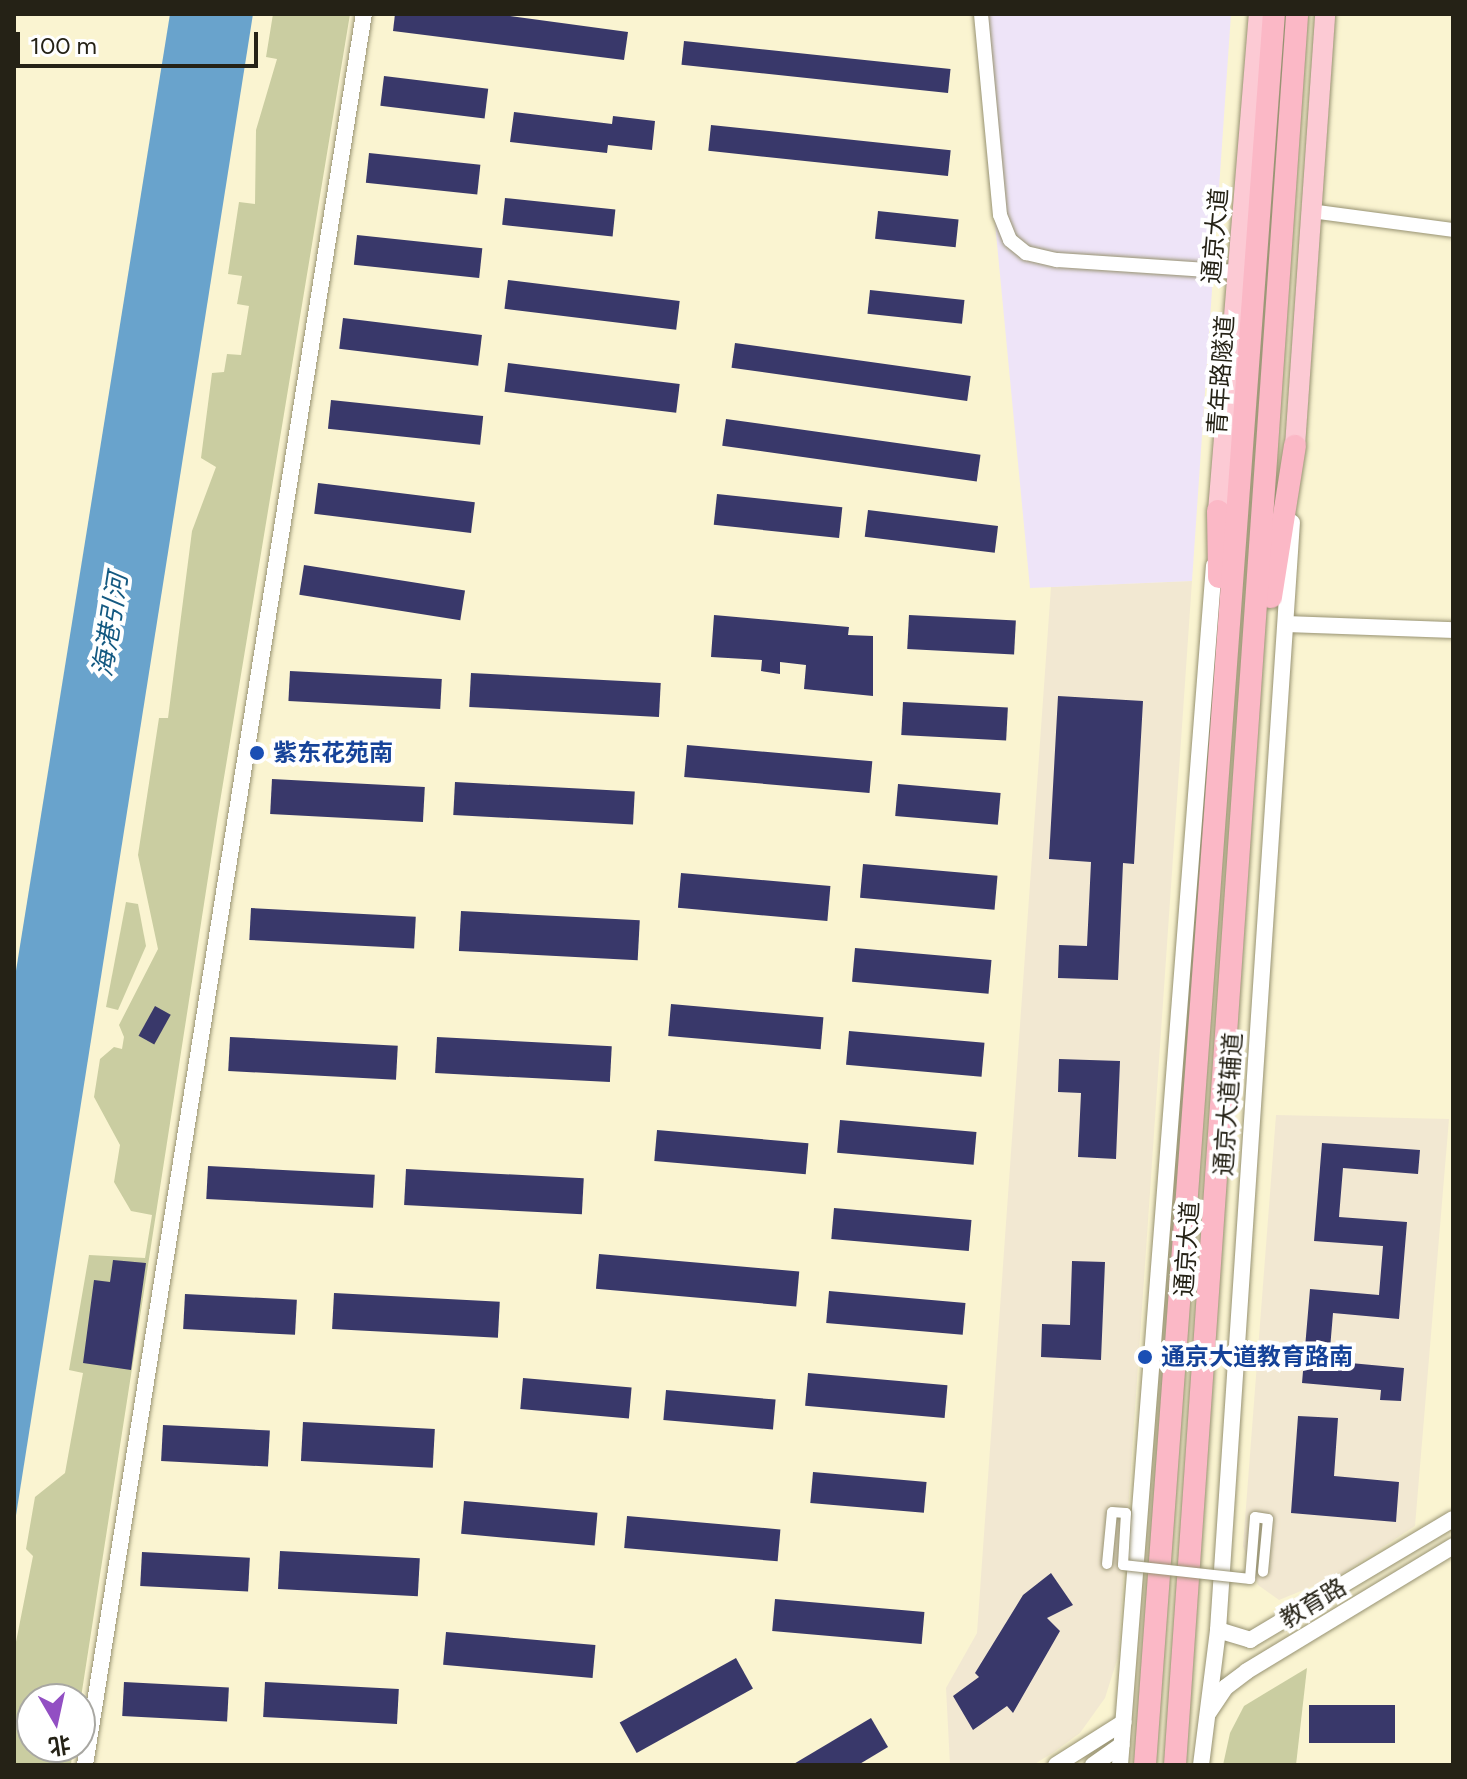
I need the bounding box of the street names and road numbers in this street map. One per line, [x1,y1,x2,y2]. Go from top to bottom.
street label: 通京大道 [1196,187,1234,285]
street label: 青年路隧道 [1202,314,1240,436]
street label: 通京大道辅道 [1209,1031,1247,1177]
street label: 通京大道 [1169,1200,1205,1298]
street label: 教育路 [1275,1572,1351,1634]

